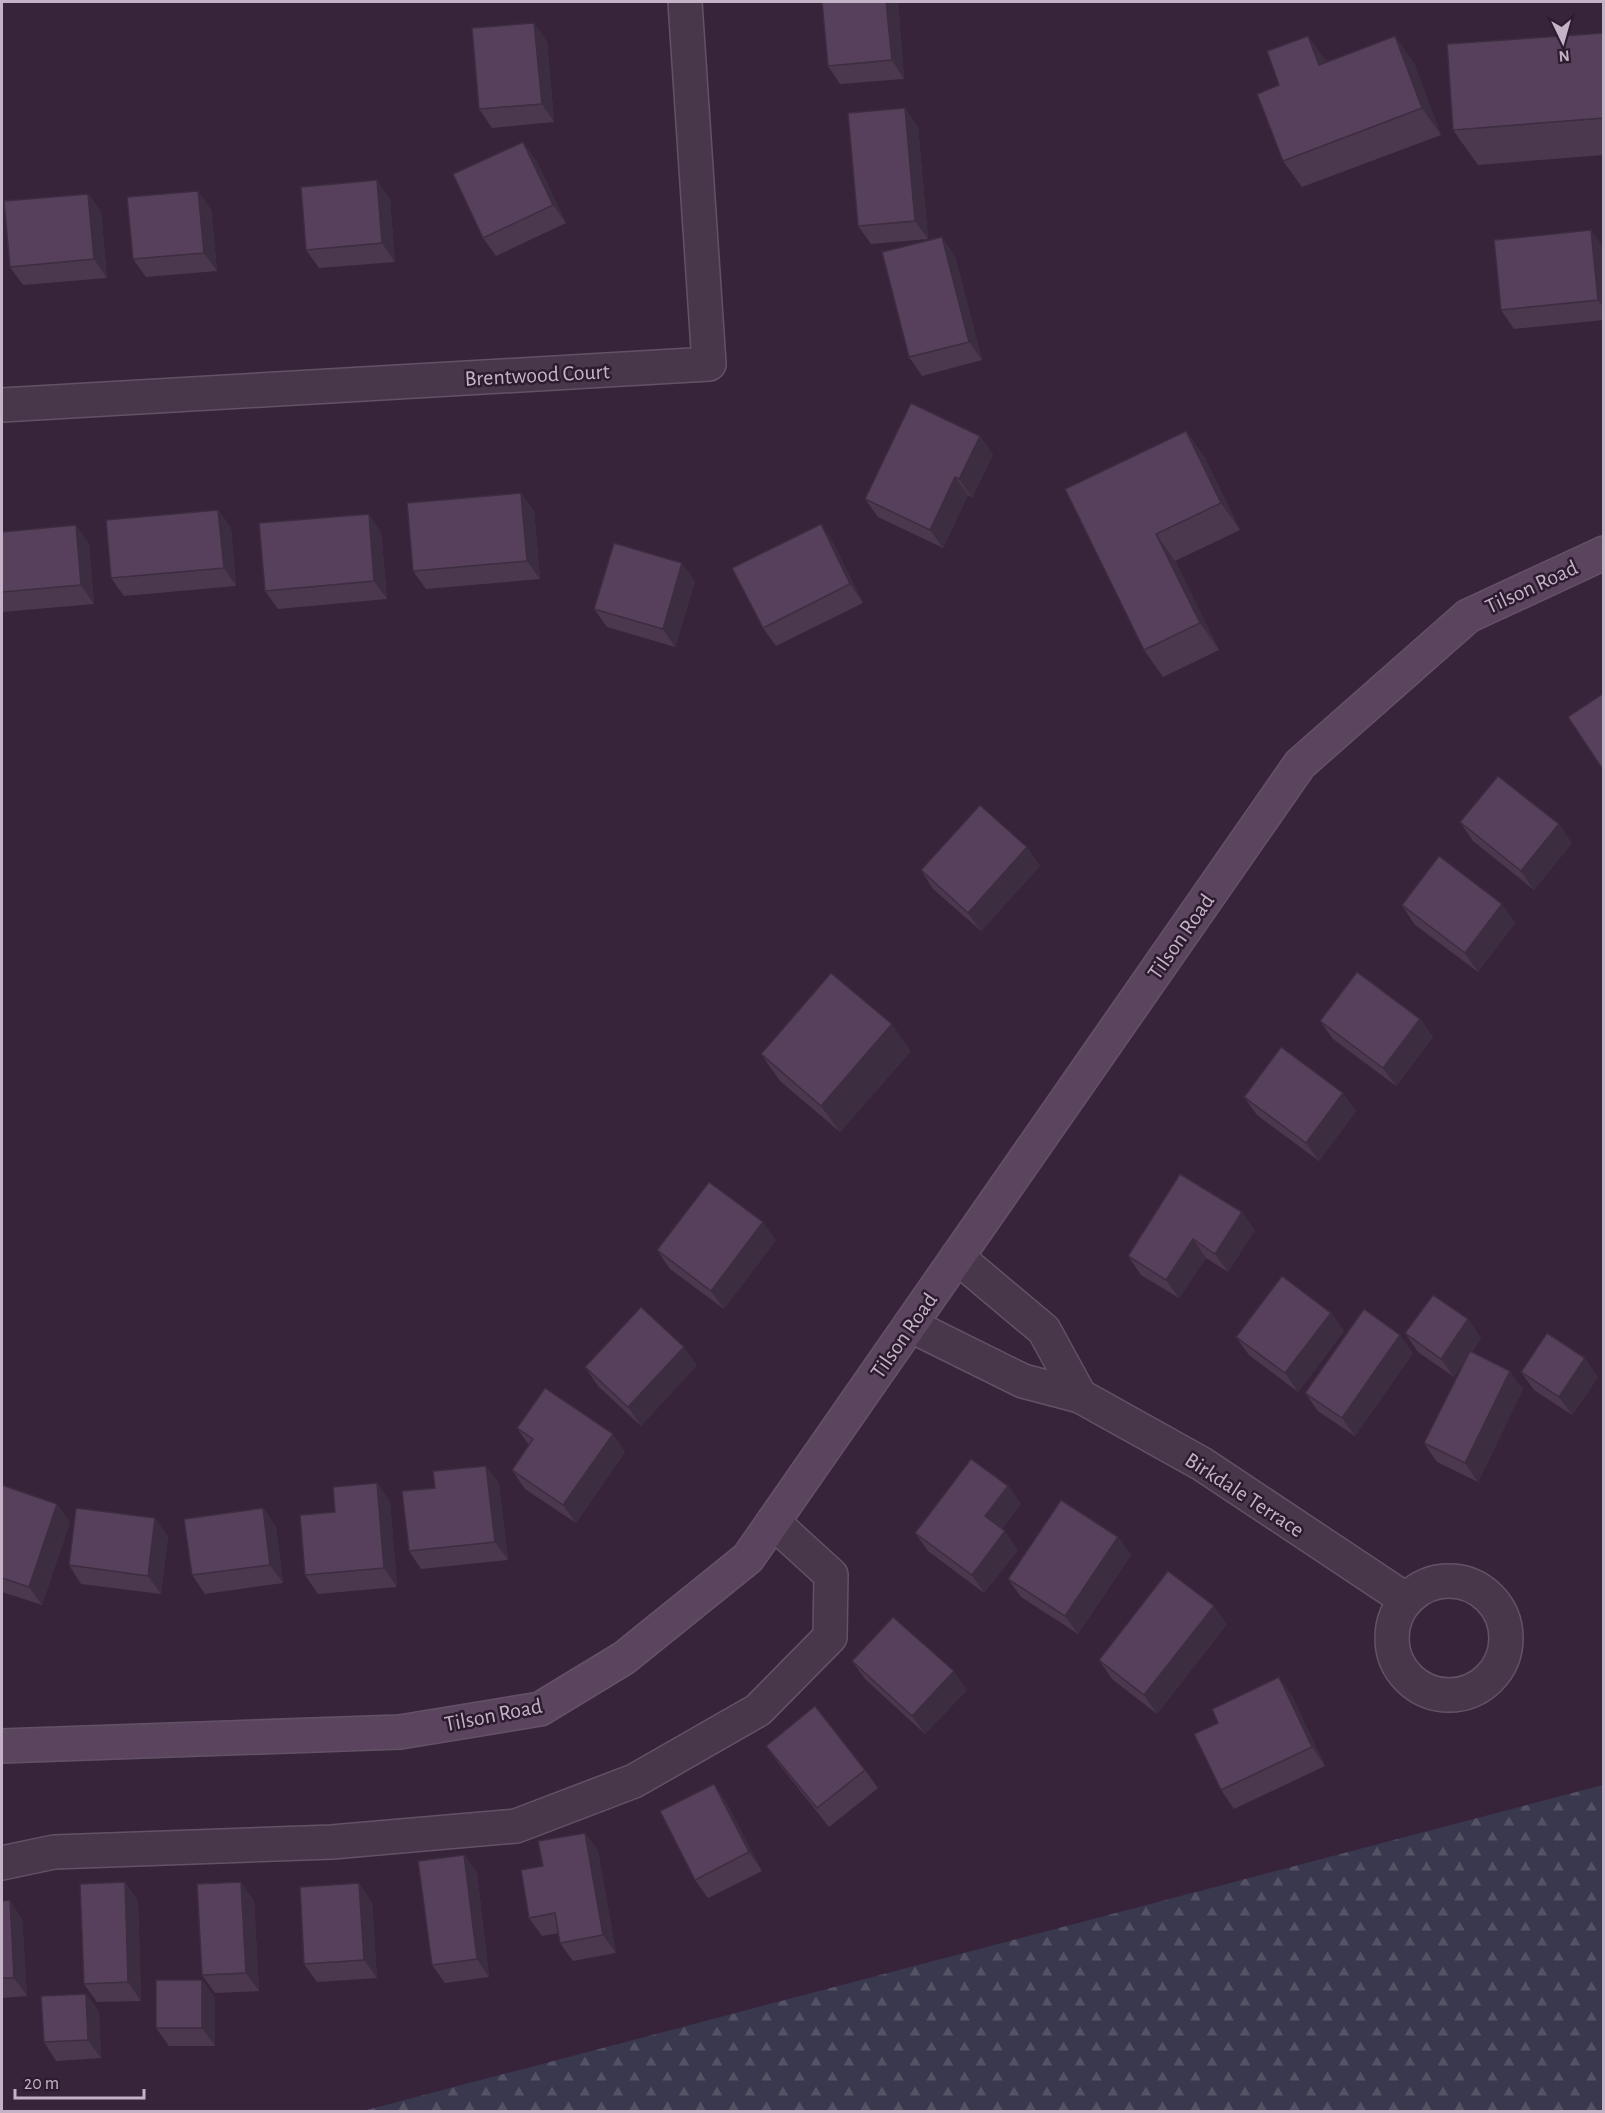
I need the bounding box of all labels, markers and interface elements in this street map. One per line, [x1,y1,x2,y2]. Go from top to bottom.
north arrow [1533,12,1593,72]
text: N [1558,47,1570,64]
street label: Brentwood Court [464,360,610,390]
street label: Tilson Road [1482,556,1581,618]
street label: Tilson Road [1143,890,1218,983]
street label: Tilson Road [866,1289,941,1382]
street label: Birkdale Terrace [1181,1448,1308,1541]
street label: Tilson Road [442,1695,544,1735]
scale bar [15,2062,144,2100]
text: 20 m [24,2075,59,2093]

